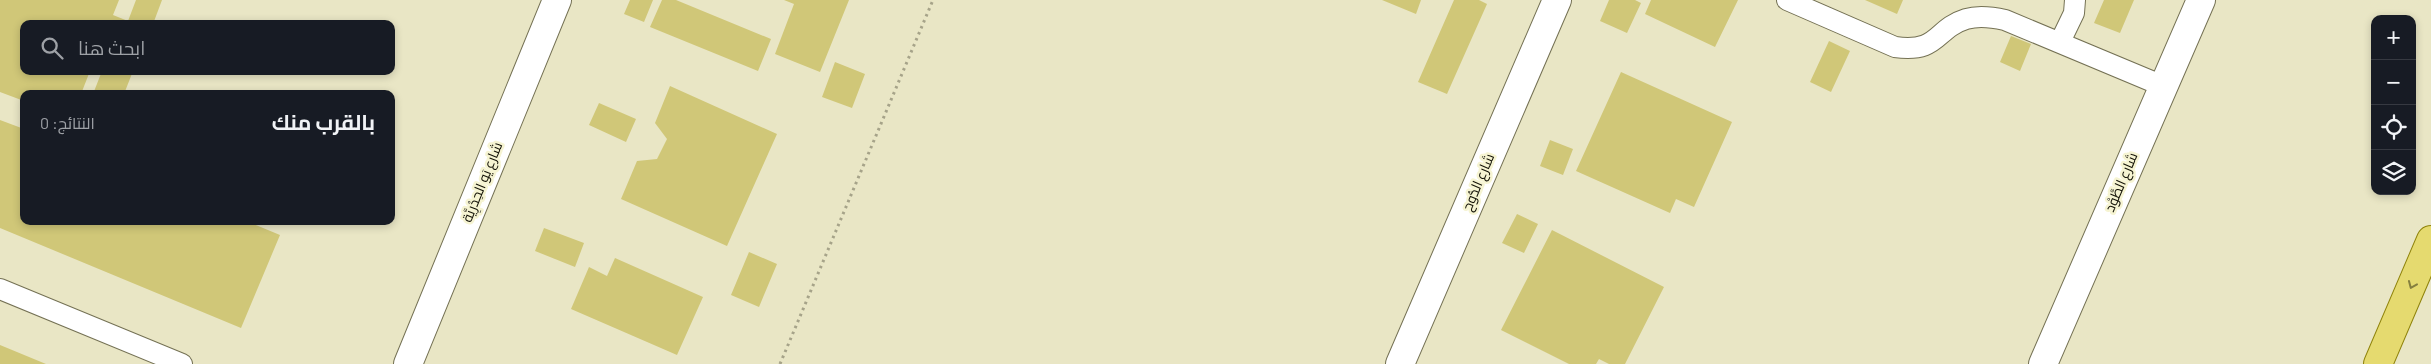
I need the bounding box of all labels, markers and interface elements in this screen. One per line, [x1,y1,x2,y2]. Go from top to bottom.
map controls [2371,15,2416,195]
button: + [2371,15,2416,60]
search box [20,20,395,75]
icon: search [38,34,66,62]
text: ابحث هنا [78,36,145,59]
button: − [2371,60,2416,105]
button: locate [2371,105,2416,150]
text: بالقرب منك [272,109,375,134]
text: النتائج: 0 [40,113,95,132]
street label: شارع يَو الحِدْرِيَّة [458,139,507,225]
street label: شارع الطَّوْد [2100,150,2142,214]
button: layers [2371,150,2416,195]
street label: شارع الدُّوح [1458,151,1498,213]
one-way arrow [2408,280,2418,289]

